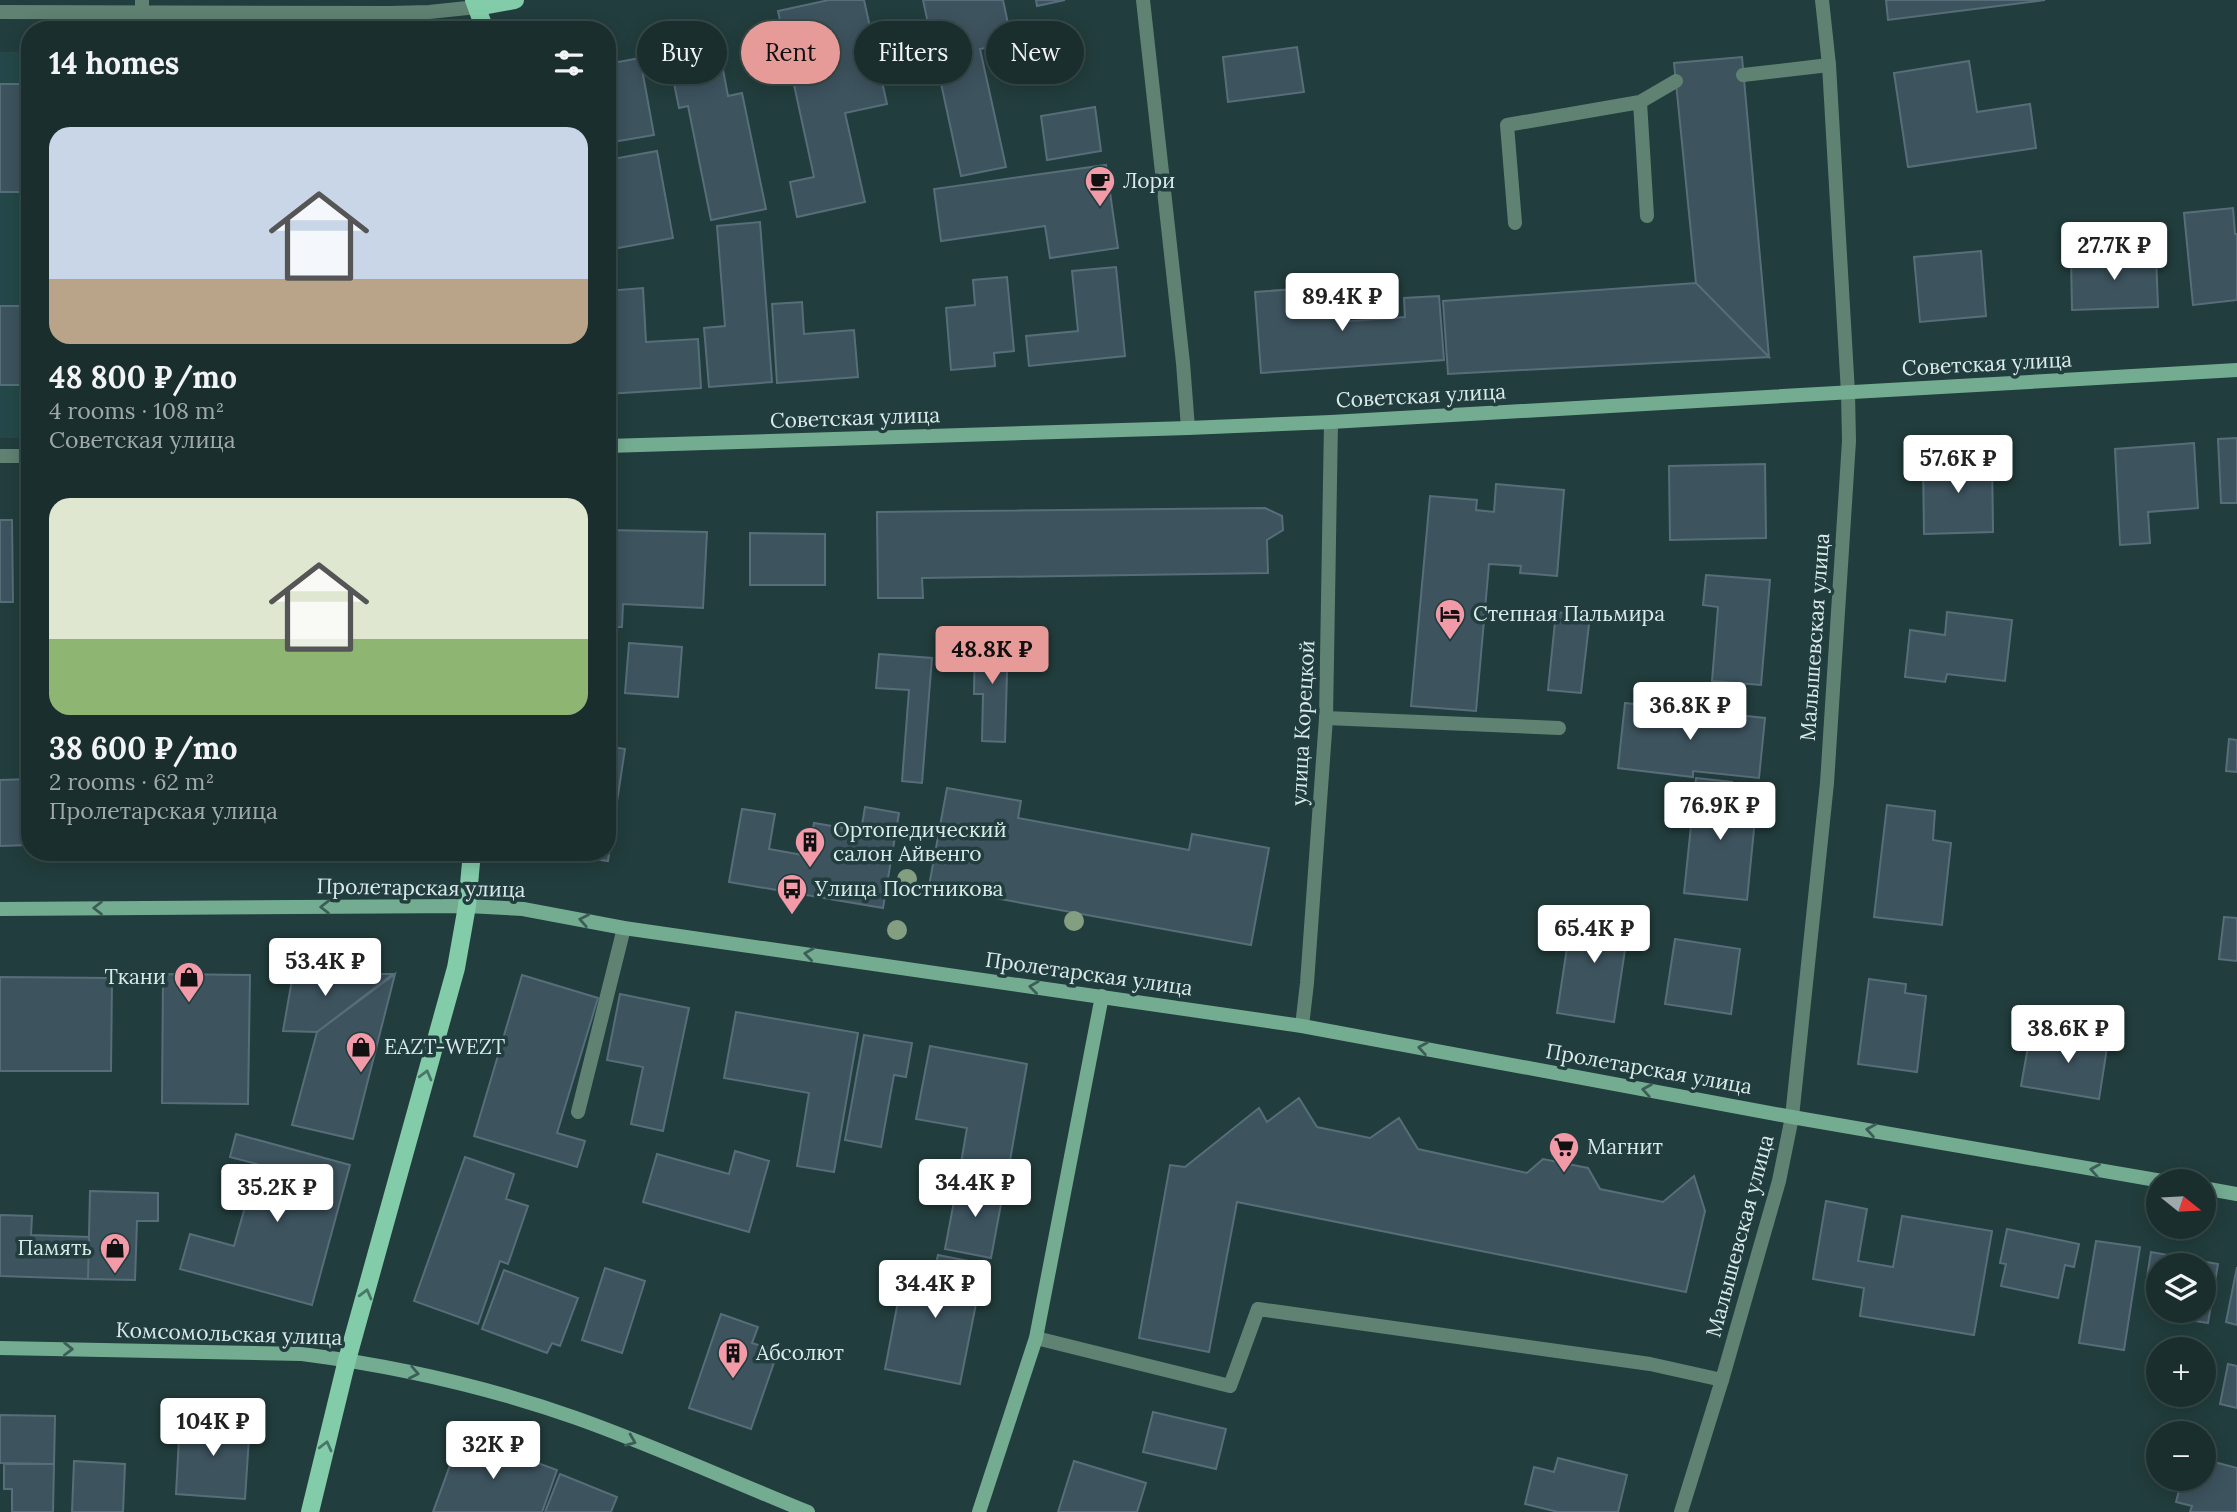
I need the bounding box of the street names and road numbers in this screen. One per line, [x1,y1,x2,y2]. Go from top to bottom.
street label: Советская улица [1901,346,2073,381]
street label: Советская улица [1335,378,1507,413]
street label: Советская улица [769,401,941,434]
street label: Малышевская улица [1794,532,1835,742]
street label: улица Корецкой [1285,640,1320,806]
street label: Пролетарская улица [316,872,526,903]
street label: Пролетарская улица [984,946,1195,1001]
street label: Пролетарская улица [1544,1037,1755,1100]
street label: Малышевская улица [1699,1132,1780,1340]
street label: Комсомольская улица [115,1316,343,1351]

